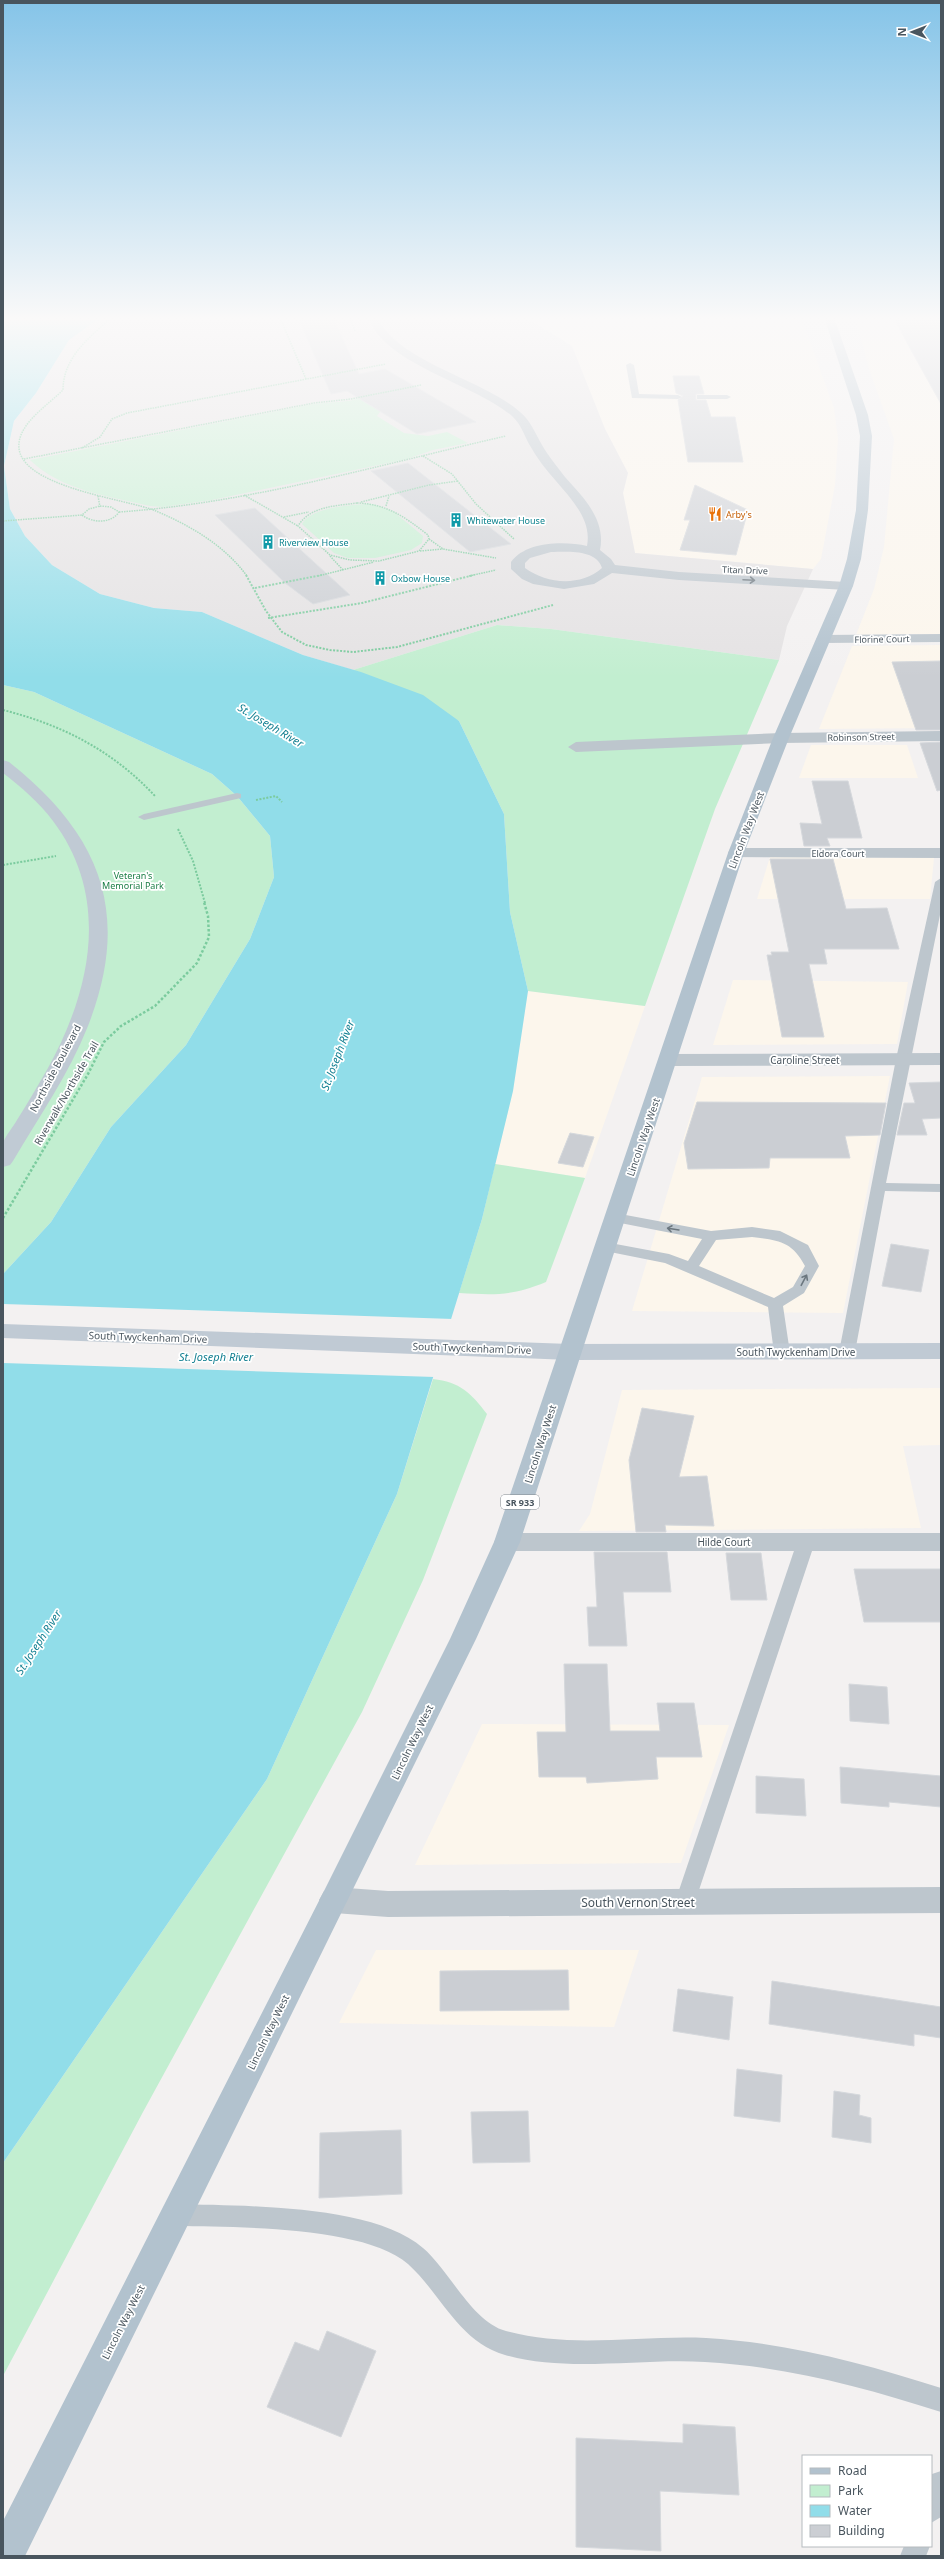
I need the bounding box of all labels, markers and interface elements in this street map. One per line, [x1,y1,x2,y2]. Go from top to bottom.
north arrow [892,12,932,52]
text: N [894,28,909,36]
restaurant icon: Arby's [707,506,723,522]
place label: Arby's [726,508,752,521]
building icon: Whitewater House [448,512,464,528]
place label: Whitewater House [467,514,545,527]
building icon: Riverview House [260,534,276,550]
place label: Riverview House [279,536,349,549]
street label: Titan Drive [722,563,768,577]
building icon: Oxbow House [372,570,388,586]
place label: Oxbow House [391,572,450,585]
one-way arrow [742,577,755,584]
street label: Florine Court [854,632,910,646]
water label: St. Joseph River [235,699,307,751]
street label: Robinson Street [827,730,895,744]
street label: Lincoln Way West [725,789,767,871]
street label: Eldora Court [812,847,865,860]
park label: Veteran's Memorial Park [102,869,164,892]
water label: St. Joseph River [317,1017,357,1092]
street label: Northside Boulevard [26,1022,84,1114]
street label: Riverwalk/Northside Trail [30,1038,102,1148]
street label: Caroline Street [770,1053,840,1067]
street label: Lincoln Way West [623,1096,663,1178]
one-way arrow [667,1224,680,1232]
one-way arrow [801,1274,809,1286]
street label: South Twyckenham Drive [88,1328,208,1346]
street label: South Twyckenham Drive [412,1339,532,1357]
street label: South Twyckenham Drive [737,1345,856,1359]
water label: St. Joseph River [179,1349,254,1364]
street label: Lincoln Way West [521,1403,559,1485]
road number: SR 933 [501,1495,539,1509]
street label: Hilde Court [697,1535,751,1549]
water label: St. Joseph River [12,1606,65,1677]
street label: Lincoln Way West [388,1702,436,1782]
street label: South Vernon Street [581,1894,695,1911]
street label: Lincoln Way West [244,1992,292,2072]
street label: Lincoln Way West [98,2282,148,2362]
legend [802,2455,932,2547]
text: Road [838,2462,867,2479]
text: Park [838,2482,864,2499]
text: Water [838,2502,872,2519]
text: Building [838,2522,885,2539]

